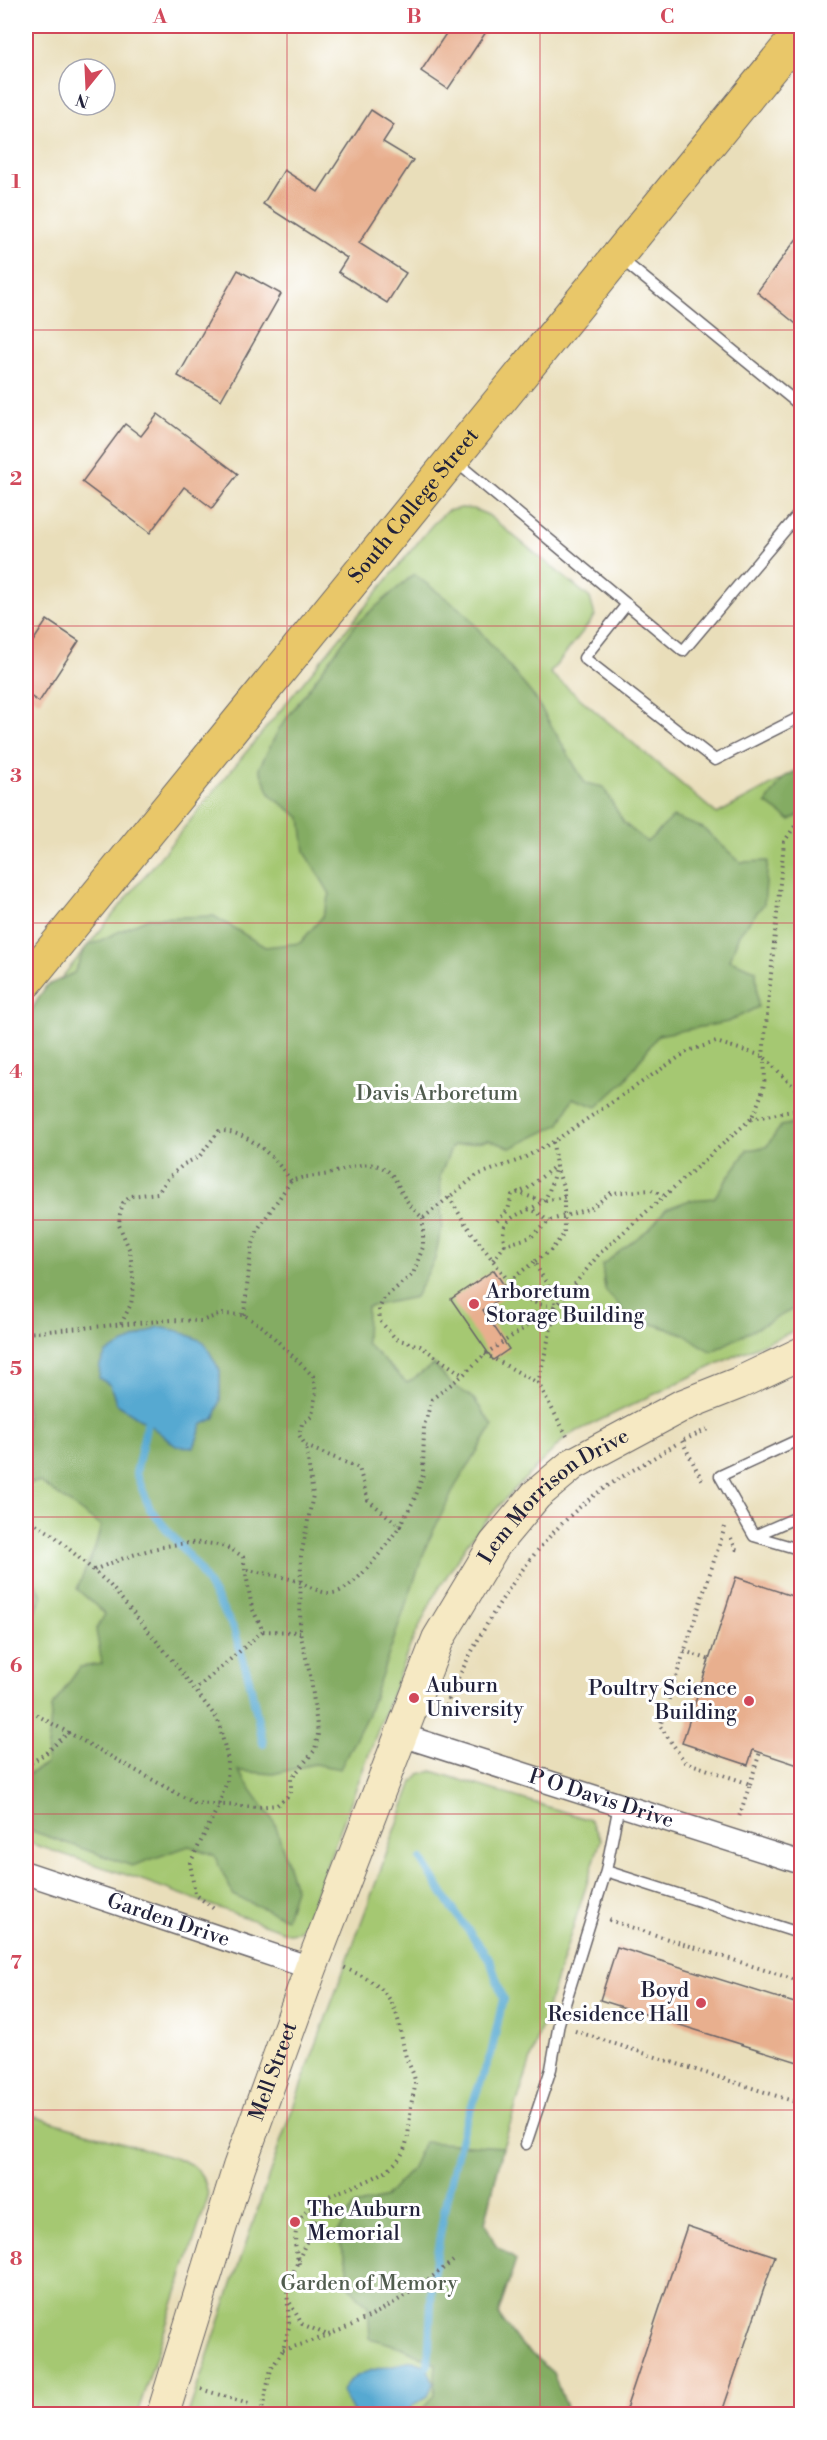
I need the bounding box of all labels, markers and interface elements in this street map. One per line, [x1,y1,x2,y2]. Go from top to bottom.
text: A [152,5,168,30]
text: B [406,5,422,30]
text: C [660,5,674,30]
north arrow [57,57,117,117]
text: N [73,89,92,112]
text: 1 [11,170,21,195]
street label: South College Street [343,423,485,589]
text: 2 [10,467,22,492]
text: 3 [10,764,22,789]
text: 4 [9,1060,23,1085]
park label: Davis Arboretum [356,1081,518,1107]
place label: Arboretum Storage Building [485,1279,644,1329]
marker: Arboretum Storage Building [467,1297,481,1311]
text: 5 [10,1357,22,1382]
street label: Lem Morrison Drive [473,1423,634,1569]
text: 6 [10,1654,23,1679]
place label: Auburn University [425,1673,525,1723]
place label: Poultry Science Building [588,1676,737,1726]
marker: Auburn University [407,1691,421,1705]
marker: Poultry Science Building [742,1694,756,1708]
street label: P O Davis Drive [525,1764,677,1834]
street label: Garden Drive [104,1888,233,1953]
text: 7 [10,1951,22,1976]
place label: Boyd Residence Hall [547,1978,689,2028]
marker: Boyd Residence Hall [694,1996,708,2010]
street label: Mell Street [244,2018,303,2124]
place label: The Auburn Memorial [307,2197,421,2247]
marker: The Auburn Memorial [288,2215,302,2229]
text: 8 [10,2247,23,2272]
park label: Garden of Memory [280,2271,458,2297]

